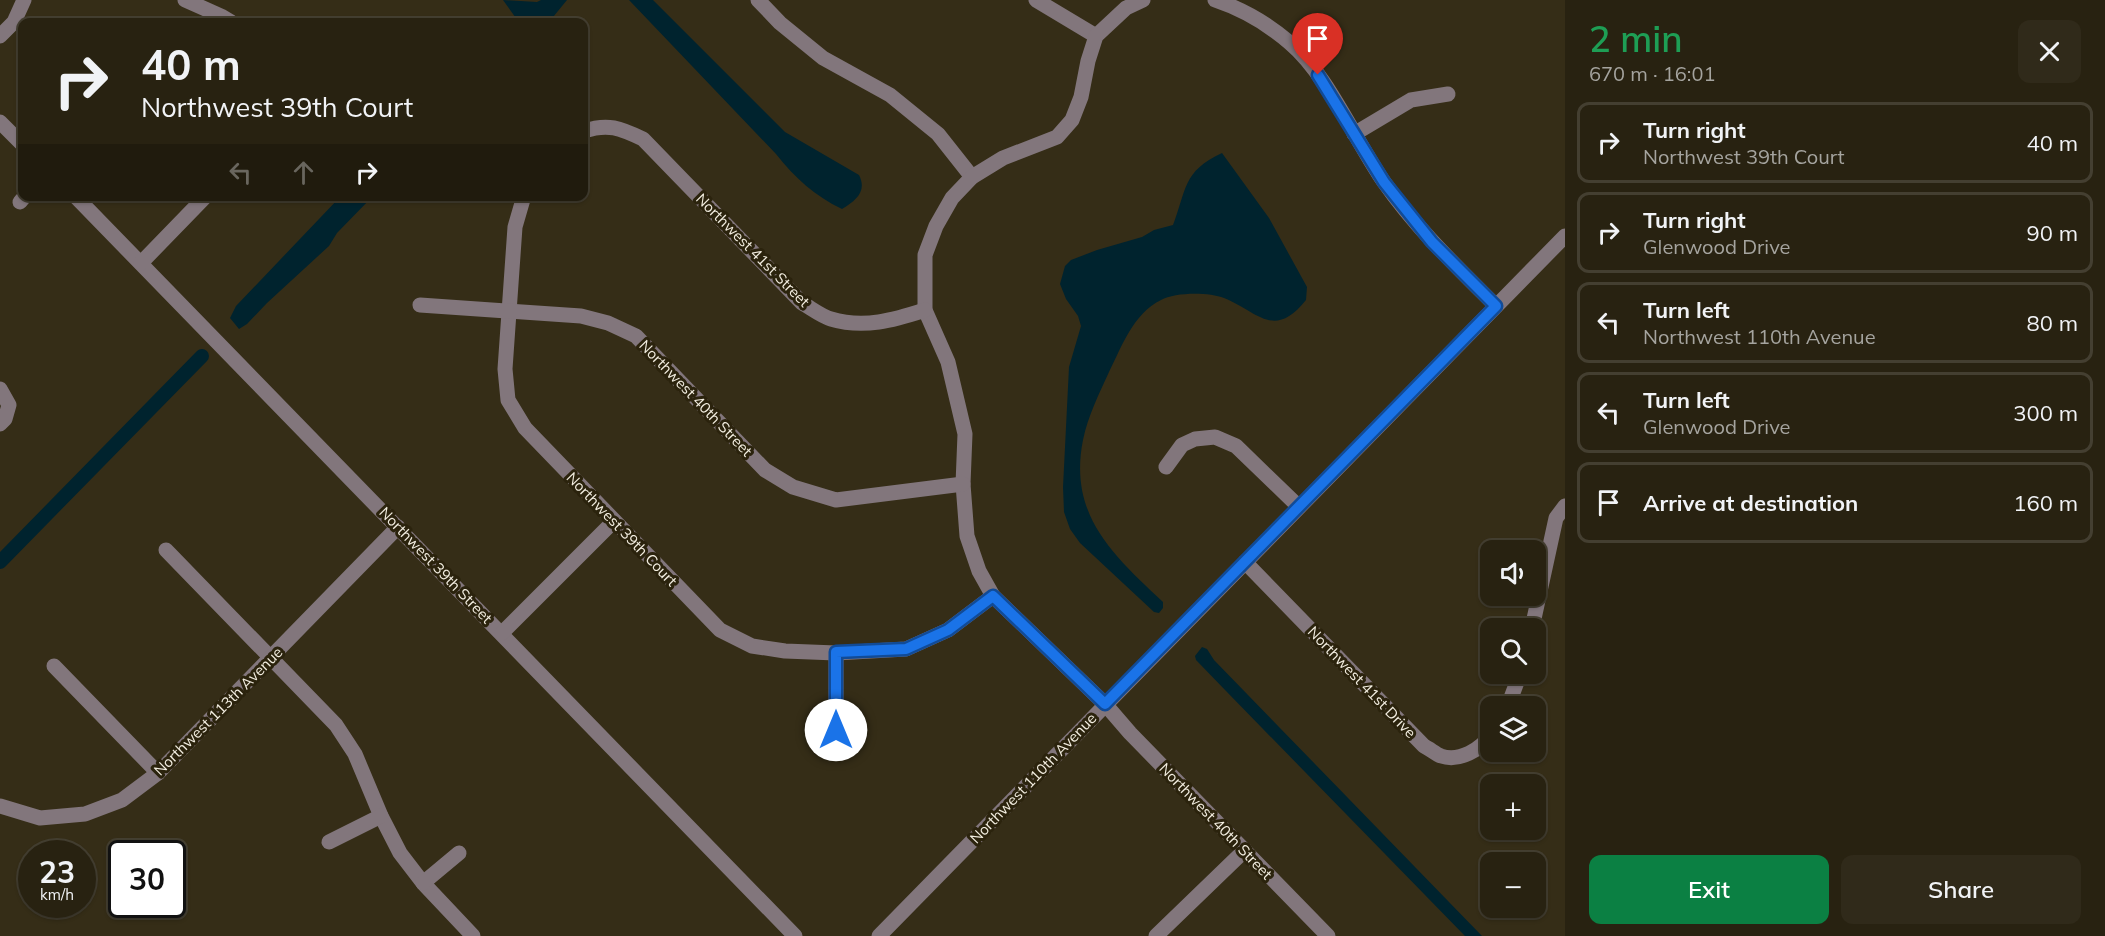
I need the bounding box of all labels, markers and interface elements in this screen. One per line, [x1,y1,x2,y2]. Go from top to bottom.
pin [1292,13,1343,75]
text: 2 min [1589,16,1683,61]
button: close [2018,20,2081,83]
icon: arrive [1301,22,1334,55]
text: 40 m [141,38,241,91]
icon: right [42,42,120,120]
text: 670 m · 16:01 [1589,61,1715,86]
text: Northwest 39th Court [141,90,413,124]
text: Turn right [1643,116,1746,144]
icon: right [1592,126,1625,159]
text: 40 m [2027,129,2078,157]
text: Northwest 39th Court [1643,144,1845,169]
icon: left [224,156,257,189]
icon: ahead [287,156,320,189]
icon: right [350,156,383,189]
street label: Northwest 41st Street [692,189,814,311]
text: Turn right [1643,206,1746,234]
icon: right [1592,216,1625,249]
text: 90 m [2027,219,2078,247]
text: Glenwood Drive [1643,234,1791,259]
text: Turn left [1643,296,1730,324]
icon: left [1592,306,1625,339]
text: 80 m [2027,309,2078,337]
text: Northwest 110th Avenue [1643,324,1876,349]
street label: Northwest 40th Street [635,336,757,460]
text: Turn left [1643,386,1730,414]
icon: left [1592,396,1625,429]
text: 300 m [2013,399,2078,427]
text: Glenwood Drive [1643,414,1791,439]
street label: Northwest 39th Court [563,468,681,590]
icon: arrive [1592,486,1625,519]
text: Arrive at destination [1643,489,1858,517]
text: 160 m [2013,489,2078,517]
street label: Northwest 39th Street [375,503,497,627]
map controls [1480,540,1546,918]
button: sound [1480,540,1546,606]
button: search [1480,618,1546,684]
street label: Northwest 41st Drive [1304,622,1420,742]
street label: Northwest 113th Avenue [150,643,286,779]
button: layers [1480,696,1546,762]
position arrow [804,698,868,762]
street label: Northwest 110th Avenue [966,709,1100,847]
street label: Northwest 40th Street [1155,759,1277,883]
button: + [1480,774,1546,840]
speed limit sign: 30 [108,840,186,918]
button: − [1480,852,1546,918]
text: 23 [39,853,75,891]
button: Exit [1589,855,1829,924]
button: Share [1841,855,2081,924]
text: km/h [40,885,74,904]

